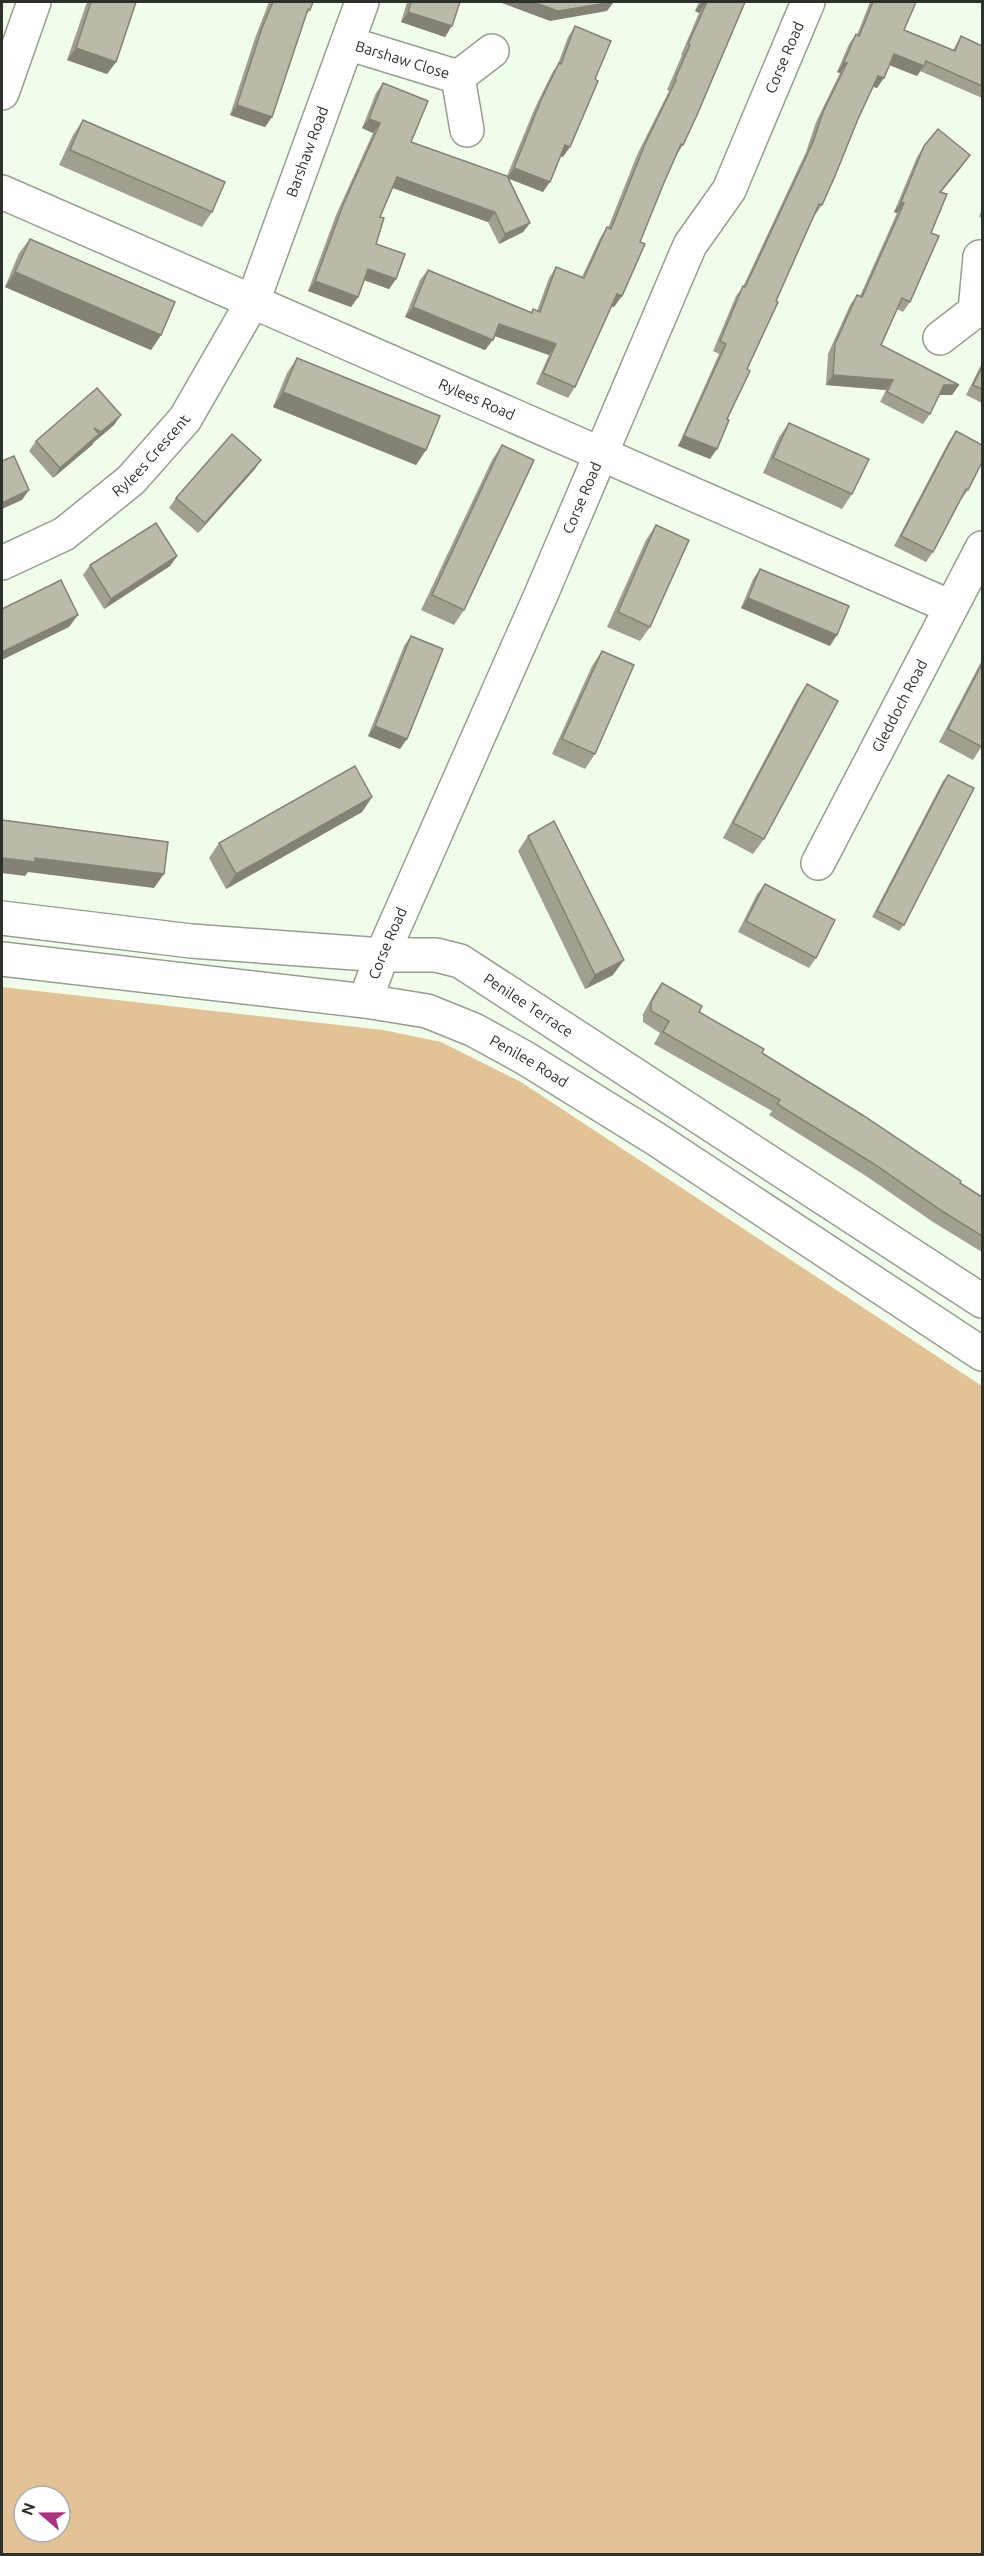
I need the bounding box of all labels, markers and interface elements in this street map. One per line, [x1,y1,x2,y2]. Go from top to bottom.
street label: Corse Road [762,19,807,96]
street label: Barshaw Close [353,37,452,82]
street label: Barshaw Road [283,104,331,199]
street label: Rylees Road [436,375,518,423]
street label: Rylees Crescent [108,412,194,500]
street label: Corse Road [559,459,605,536]
street label: Gleddoch Road [868,657,930,755]
street label: Corse Road [365,905,410,981]
street label: Penilee Terrace [481,970,576,1040]
street label: Penilee Road [487,1031,571,1090]
north arrow [12,2484,72,2544]
text: N [17,2500,38,2518]

